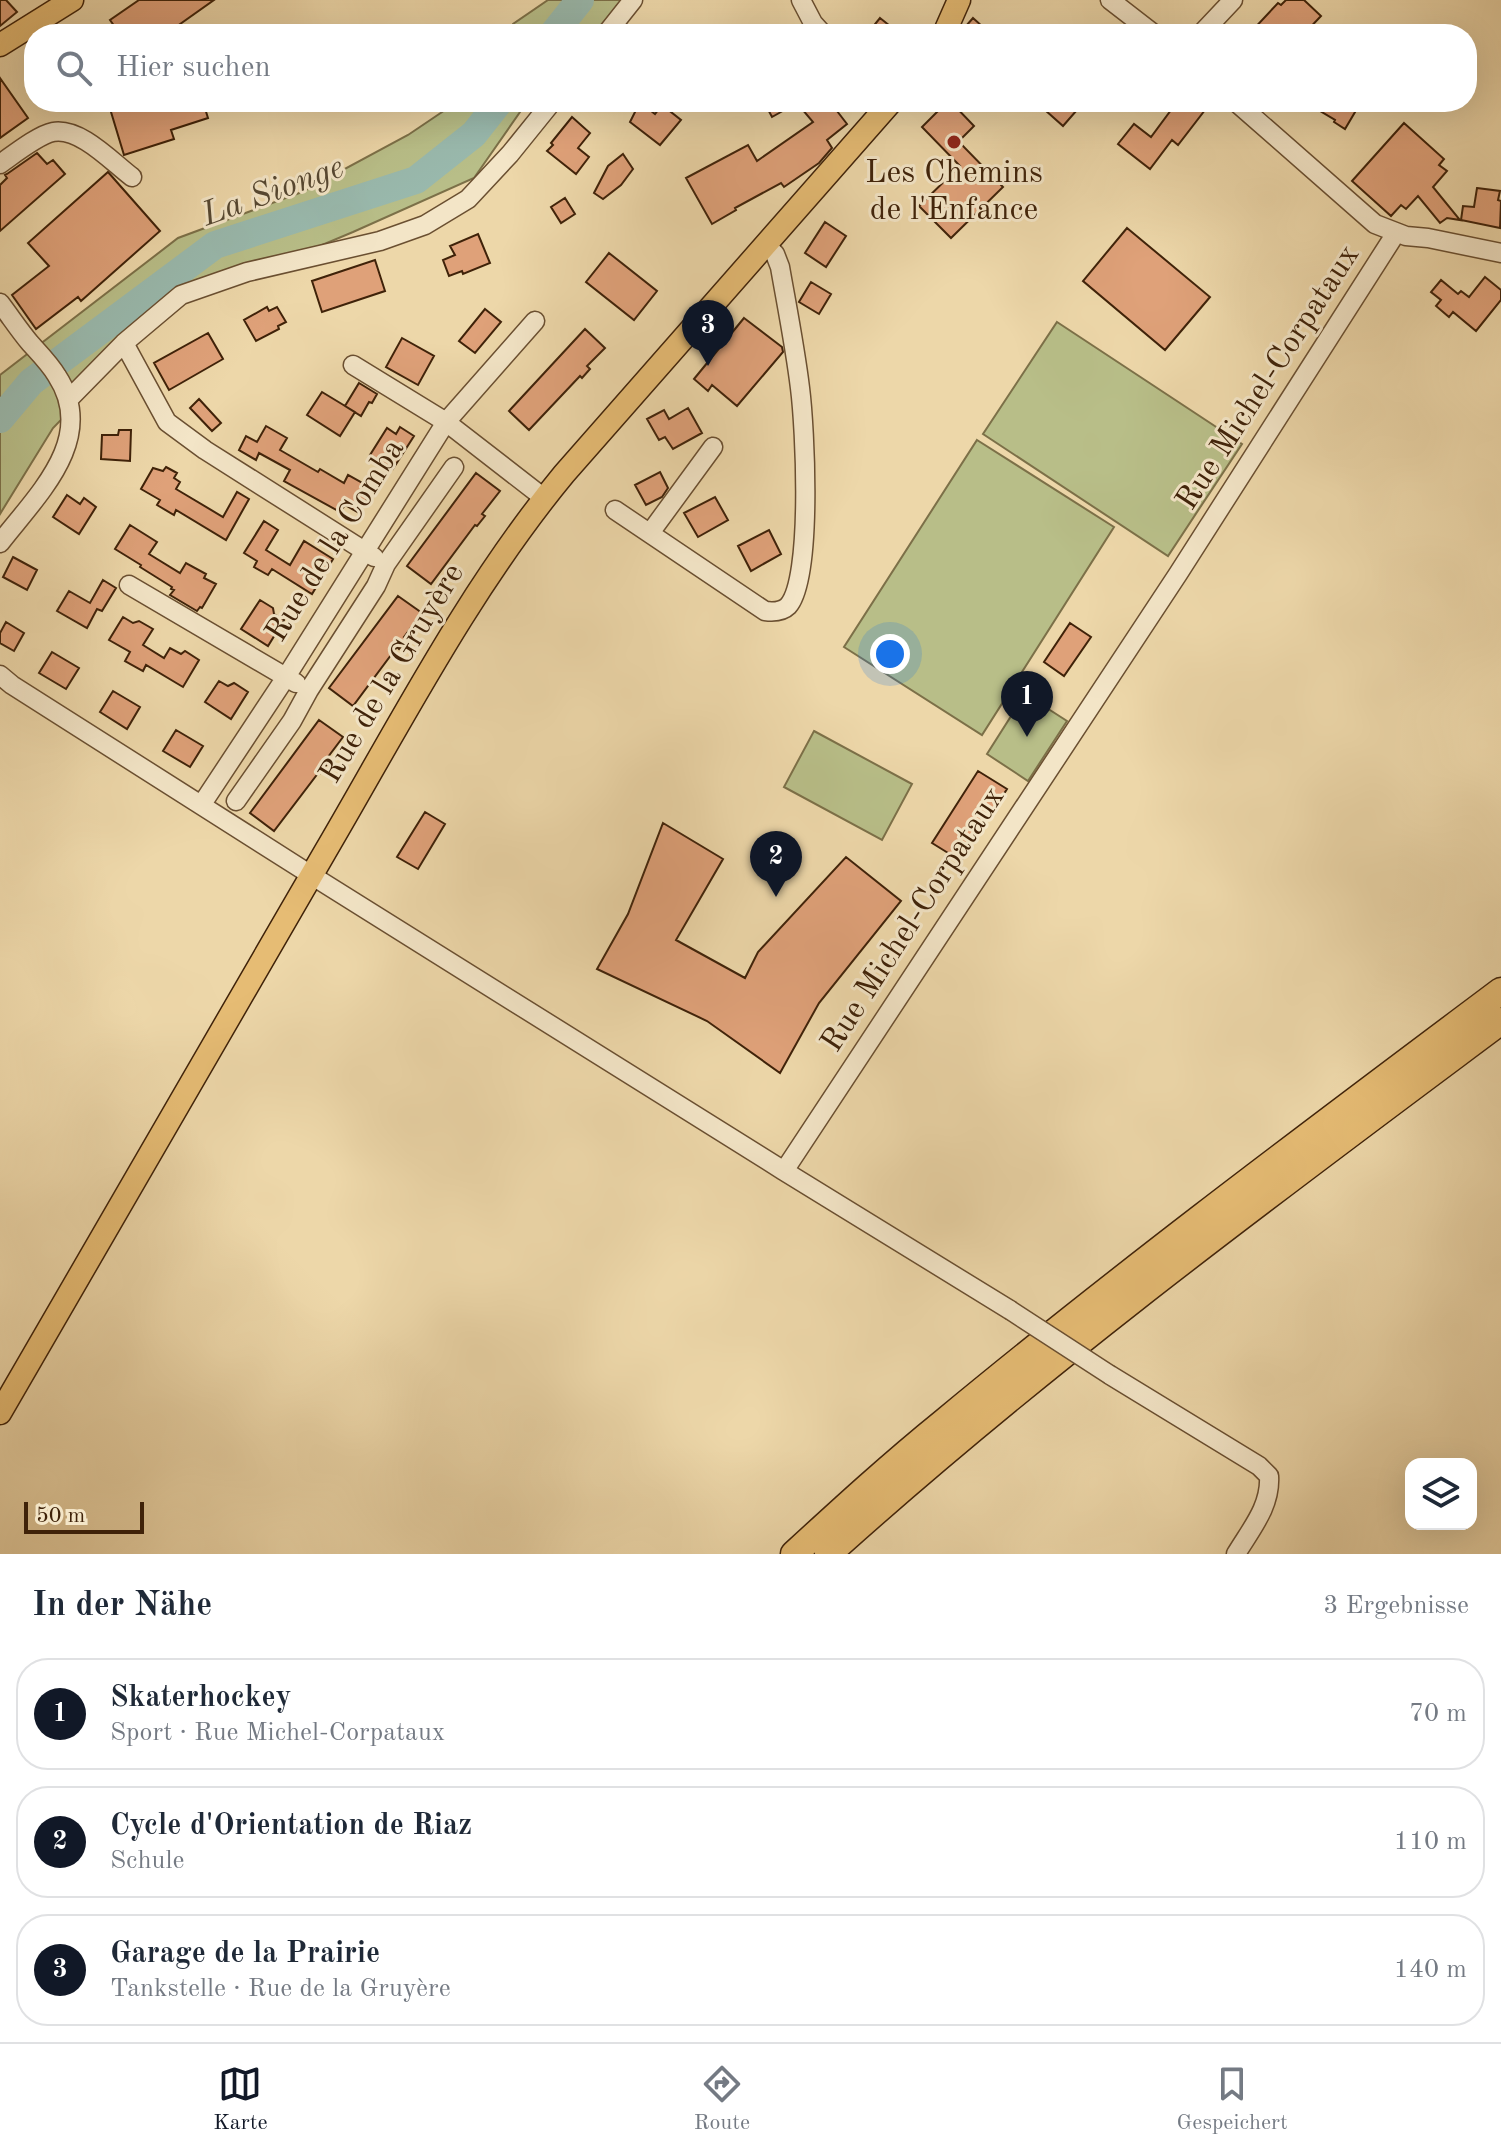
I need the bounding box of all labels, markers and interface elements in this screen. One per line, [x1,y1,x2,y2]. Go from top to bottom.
search box [24,24,1477,112]
icon: search [52,46,96,90]
text: Hier suchen [116,53,271,83]
marker: Les Chemins de l'Enfance [945,133,963,151]
water label: La Sionge [196,151,349,234]
place label: Les Chemins de l'Enfance [865,158,1043,227]
street label: Rue Michel-Corpataux [1171,240,1367,516]
pin: 3 [682,300,734,366]
street label: Rue de la Comba [261,434,411,648]
street label: Rue de la Gruyère [315,559,471,789]
your location [870,634,910,674]
pin: 1 [1001,671,1053,737]
street label: Rue Michel-Corpataux [816,782,1012,1058]
pin: 2 [750,831,802,897]
map controls [1405,1458,1477,1530]
button: layers [1405,1458,1477,1530]
scale bar [24,1498,144,1534]
text: 50 m [36,1505,85,1527]
text: In der Nähe [32,1589,212,1623]
text: 3 Ergebnisse [1323,1593,1469,1619]
text: Skaterhockey [110,1683,291,1713]
text: 1 [52,1701,68,1727]
text: 70 m [1409,1701,1467,1727]
text: Sport · Rue Michel-Corpataux [110,1720,445,1746]
text: Cycle d'Orientation de Riaz [110,1811,472,1841]
text: 2 [52,1829,68,1855]
text: 110 m [1394,1829,1467,1855]
text: Schule [110,1848,184,1874]
text: Garage de la Prairie [110,1939,380,1969]
text: 3 [52,1957,68,1983]
text: 140 m [1394,1957,1467,1983]
text: Tankstelle · Rue de la Gruyère [110,1976,451,2002]
tab: Karte [213,2062,268,2137]
tab: Route [694,2062,750,2137]
tab: Gespeichert [1176,2062,1288,2137]

